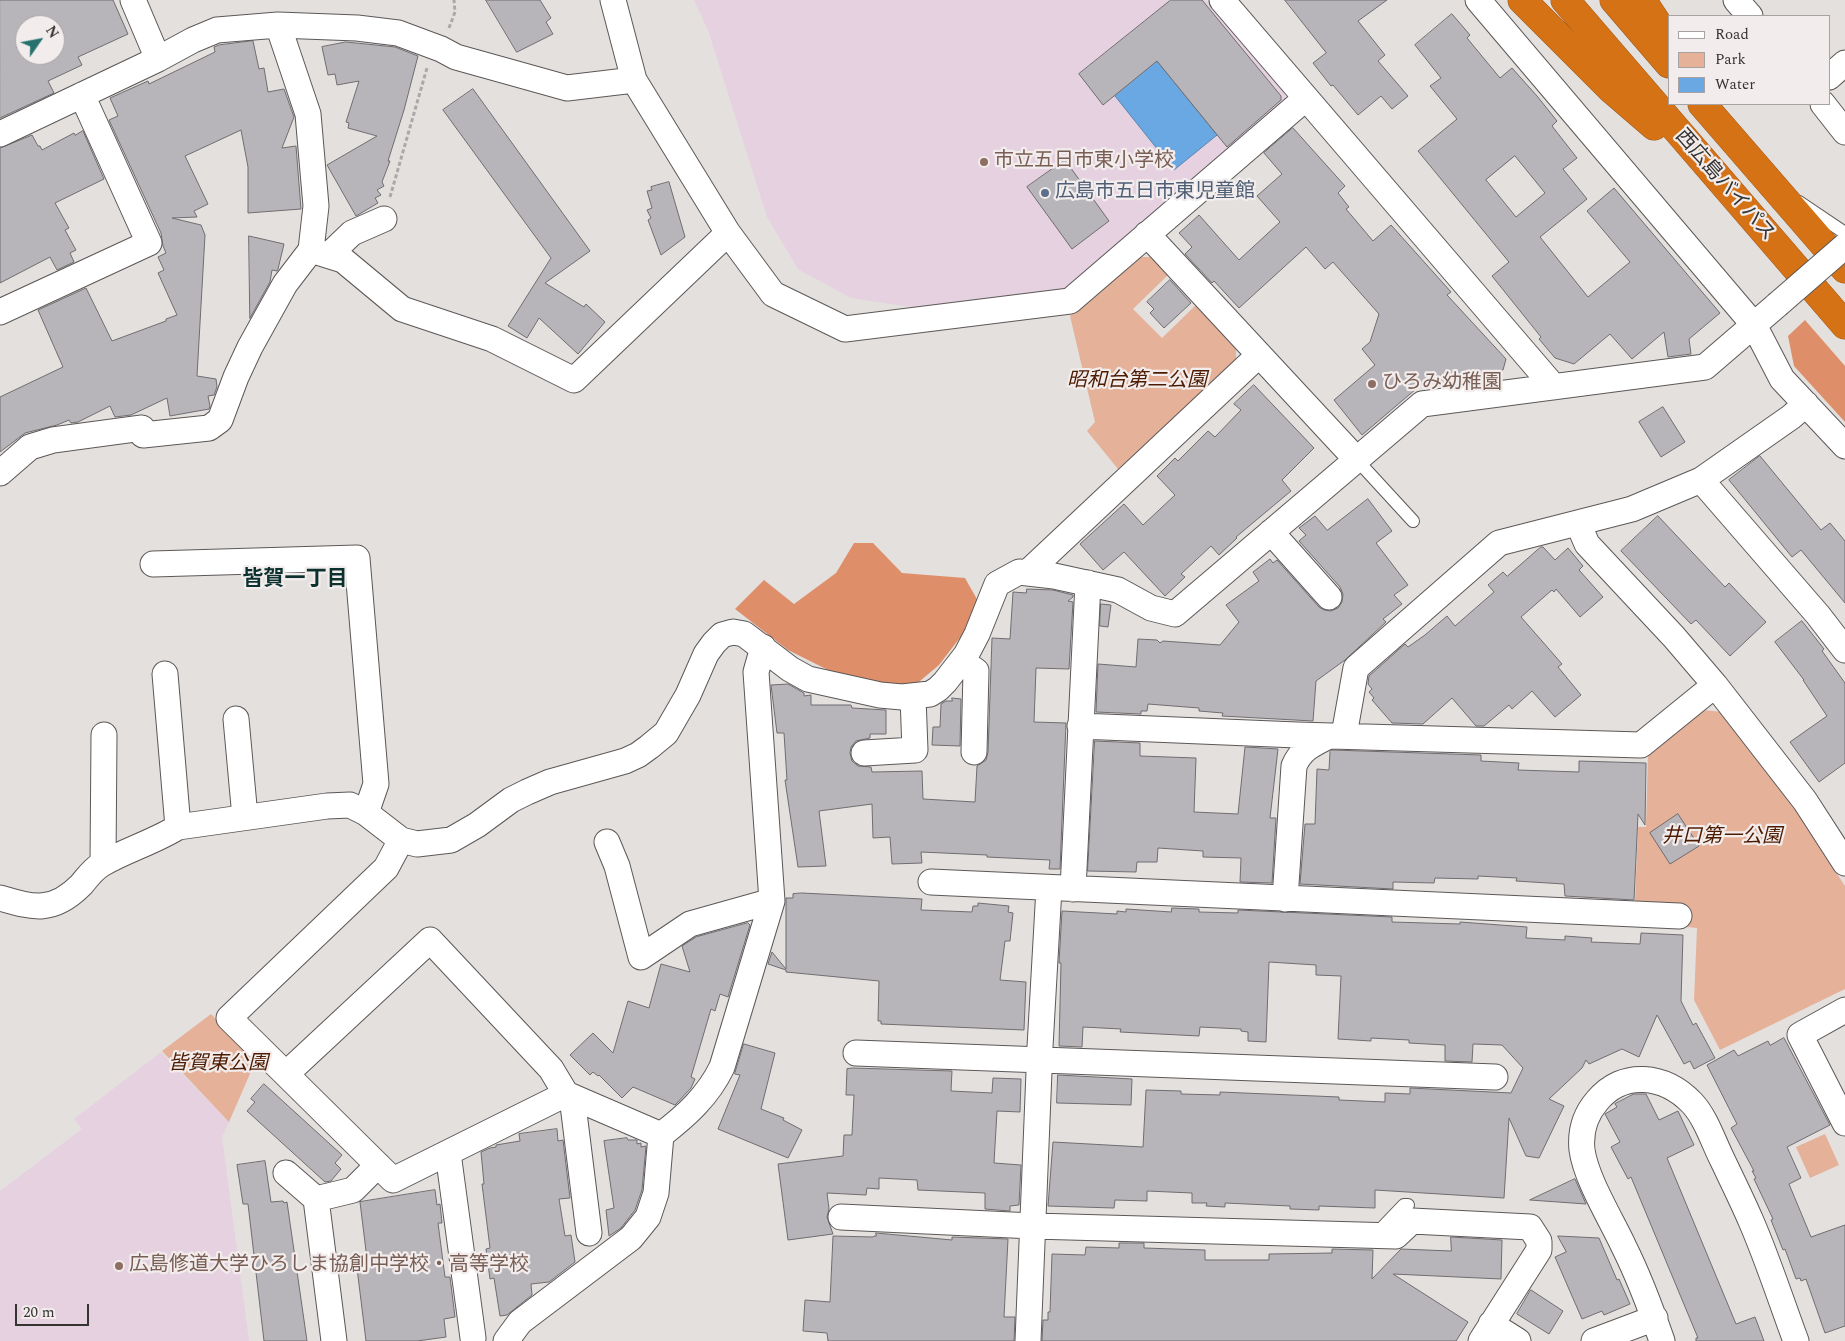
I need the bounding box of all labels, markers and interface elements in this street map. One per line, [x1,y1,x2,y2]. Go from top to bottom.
north arrow [15,15,65,65]
legend [1668,15,1830,105]
text: N [40,22,64,43]
text: Road [1715,23,1749,46]
text: Park [1715,48,1746,71]
text: Water [1715,73,1755,96]
street label: 西広島バイパス [1669,125,1779,247]
place label: 市立五日市東小学校 [994,150,1174,174]
marker: 市立五日市東小学校 [978,156,990,168]
place label: 広島市五日市東児童館 [1055,181,1255,205]
marker: 広島市五日市東児童館 [1039,187,1051,199]
park label: 昭和台第二公園 [1067,370,1207,394]
place label: ひろみ幼稚園 [1382,372,1502,396]
marker: ひろみ幼稚園 [1366,378,1378,390]
district label: 皆賀一丁目 [243,568,347,594]
park label: 井口第一公園 [1662,826,1782,850]
park label: 皆賀東公園 [168,1053,268,1077]
place label: 広島修道大学ひろしま協創中学校・高等学校 [129,1254,529,1278]
marker: 広島修道大学ひろしま協創中学校・高等学校 [113,1260,125,1272]
scale bar [18,1294,91,1326]
text: 20 m [23,1301,55,1324]

